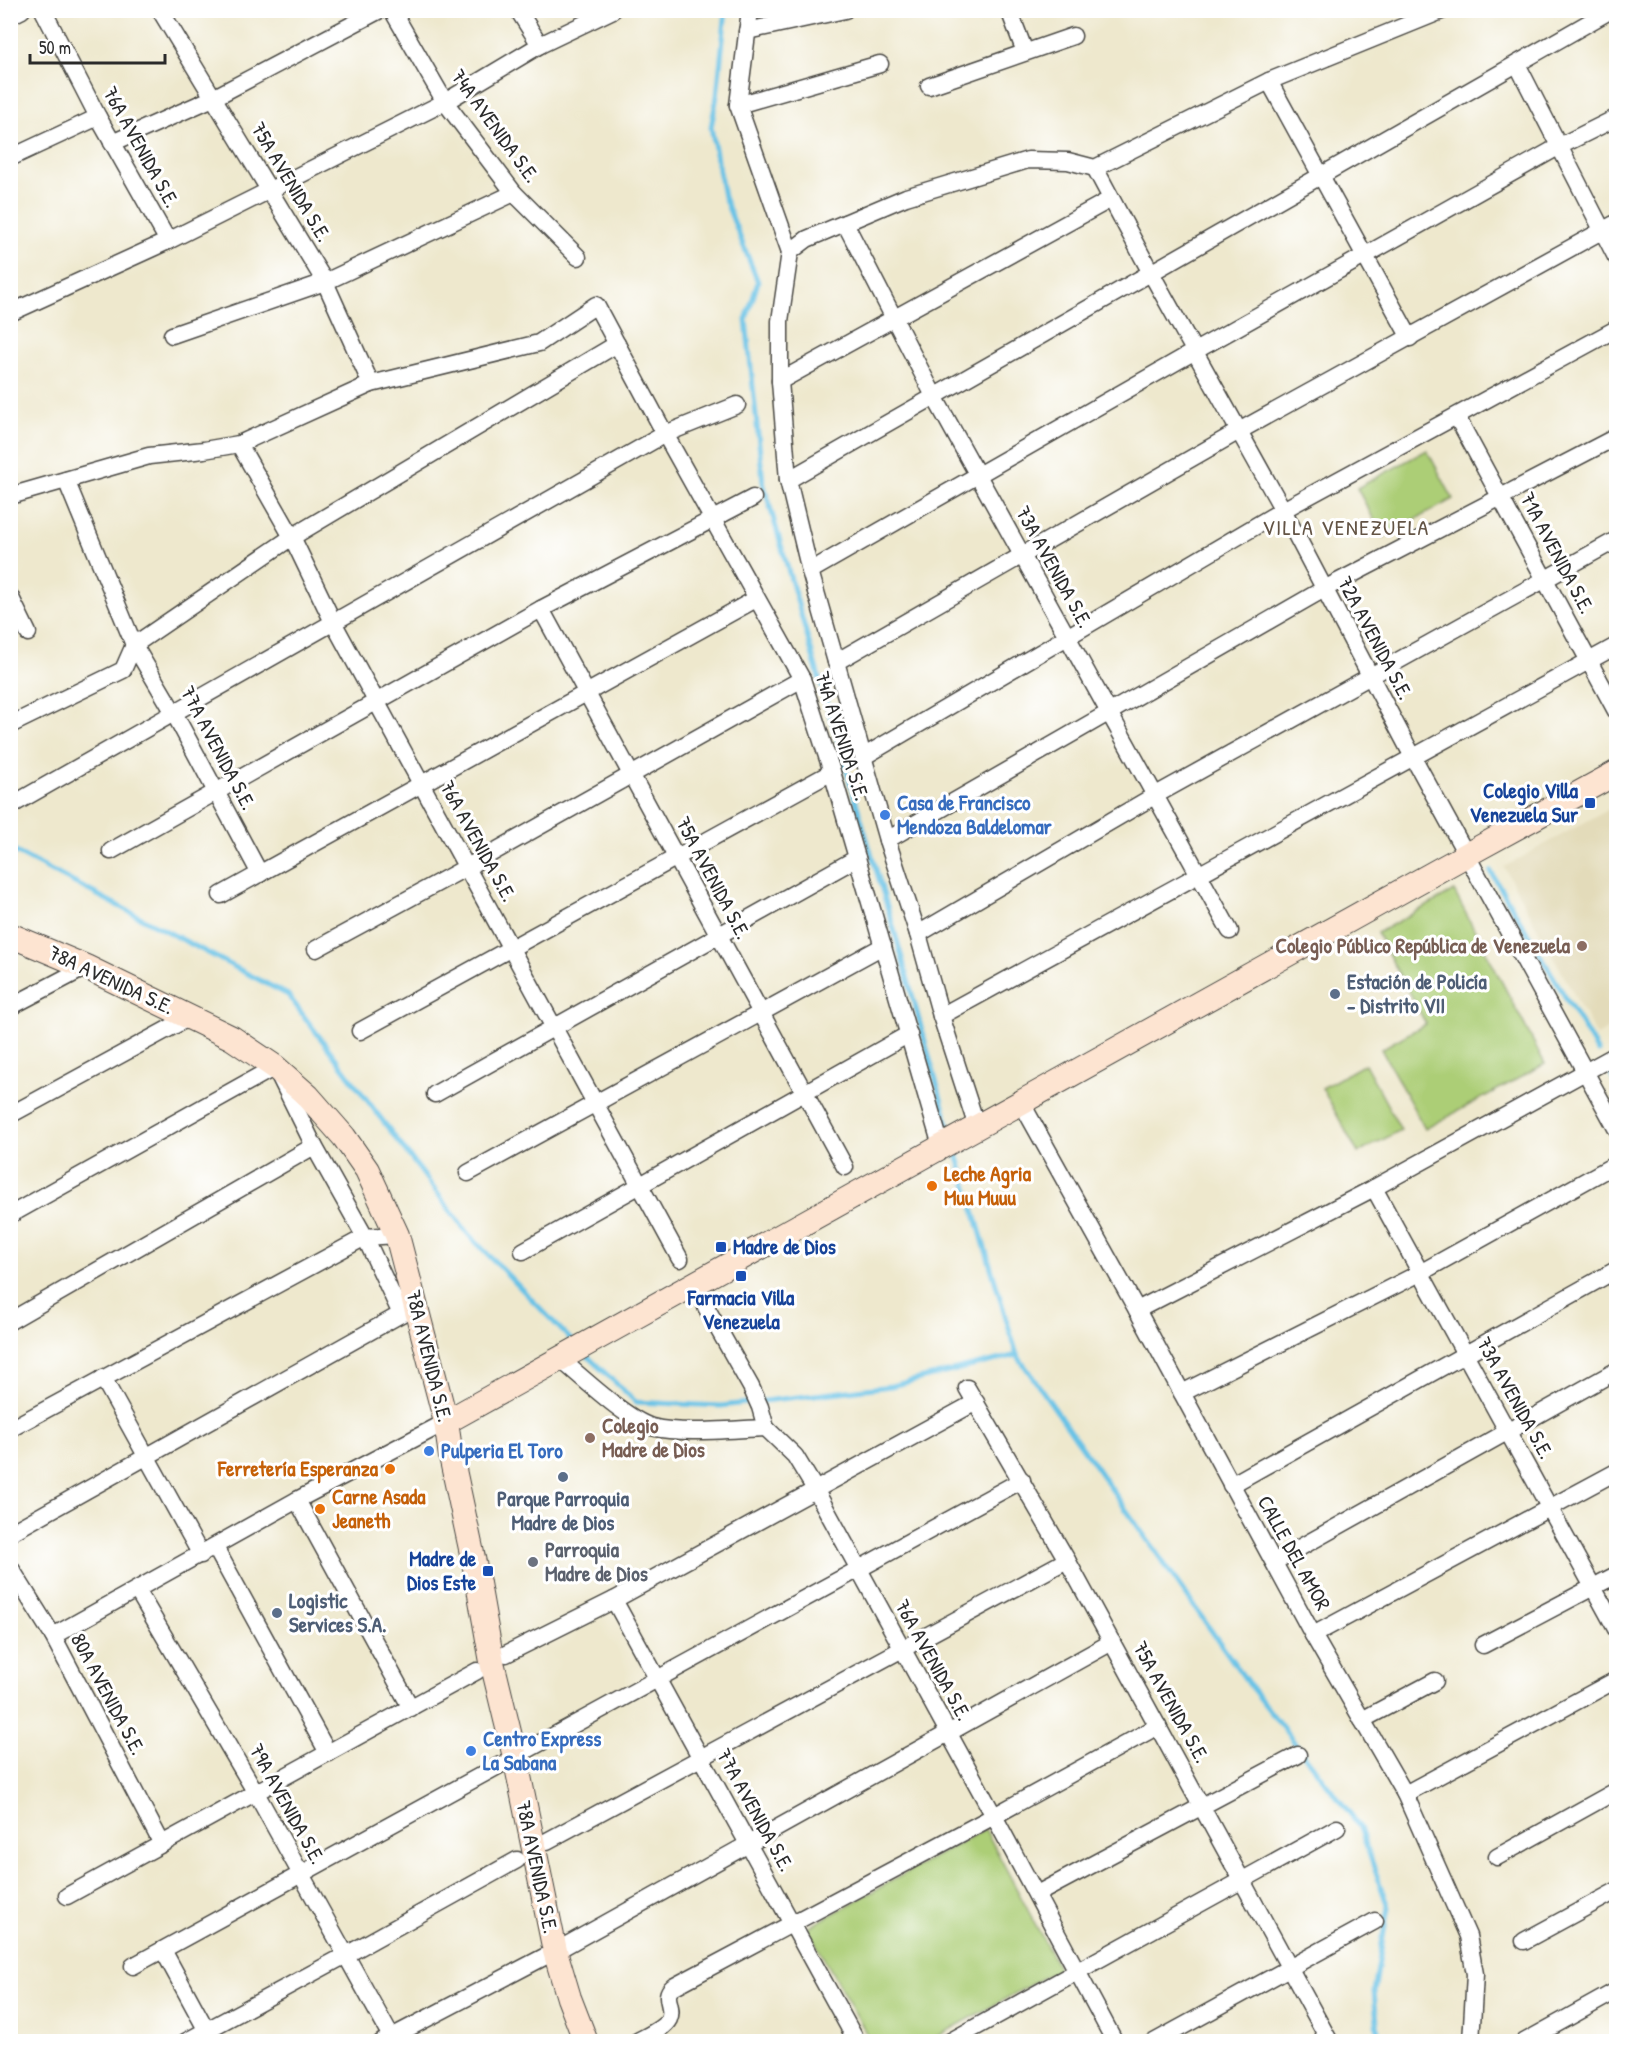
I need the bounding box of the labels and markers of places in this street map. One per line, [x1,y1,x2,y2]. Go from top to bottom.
place label: Colegio Villa Venezuela Sur [1469,776,1579,829]
place label: Casa de Francisco Mendoza Baldelomar [897,788,1053,841]
marker: Colegio Villa Venezuela Sur [1583,796,1597,810]
marker: Casa de Francisco Mendoza Baldelomar [878,808,892,822]
place label: Colegio Público República de Venezuela [1275,931,1571,961]
marker: Colegio Público República de Venezuela [1575,939,1589,953]
place label: Estación de Policía - Distrito VII [1347,967,1488,1020]
marker: Estación de Policía - Distrito VII [1328,987,1342,1001]
place label: Leche Agria Muu Muuu [944,1159,1032,1212]
marker: Leche Agria Muu Muuu [925,1179,939,1193]
place label: Madre de Dios [733,1232,836,1261]
marker: Madre de Dios [714,1240,728,1254]
marker: Farmacia Villa Venezuela [734,1269,748,1283]
place label: Farmacia Villa Venezuela [687,1283,795,1336]
place label: Colegio Madre de Dios [602,1411,705,1464]
marker: Colegio Madre de Dios [583,1431,597,1445]
place label: Pulperia El Toro [441,1436,563,1466]
marker: Pulperia El Toro [422,1444,436,1458]
place label: Ferretería Esperanza [217,1454,379,1484]
marker: Ferretería Esperanza [383,1462,397,1476]
marker: Parque Parroquia Madre de Dios [556,1470,570,1484]
place label: Carne Asada Jeaneth [332,1482,426,1535]
place label: Parque Parroquia Madre de Dios [497,1484,630,1537]
marker: Carne Asada Jeaneth [313,1502,327,1516]
place label: Parroquia Madre de Dios [545,1535,648,1588]
place label: Madre de Dios Este [407,1544,477,1597]
marker: Parroquia Madre de Dios [526,1555,540,1569]
marker: Madre de Dios Este [481,1564,495,1578]
place label: Logistic Services S.A. [289,1586,386,1639]
marker: Logistic Services S.A. [270,1606,284,1620]
place label: Centro Express La Sabana [483,1724,601,1777]
marker: Centro Express La Sabana [464,1744,478,1758]

